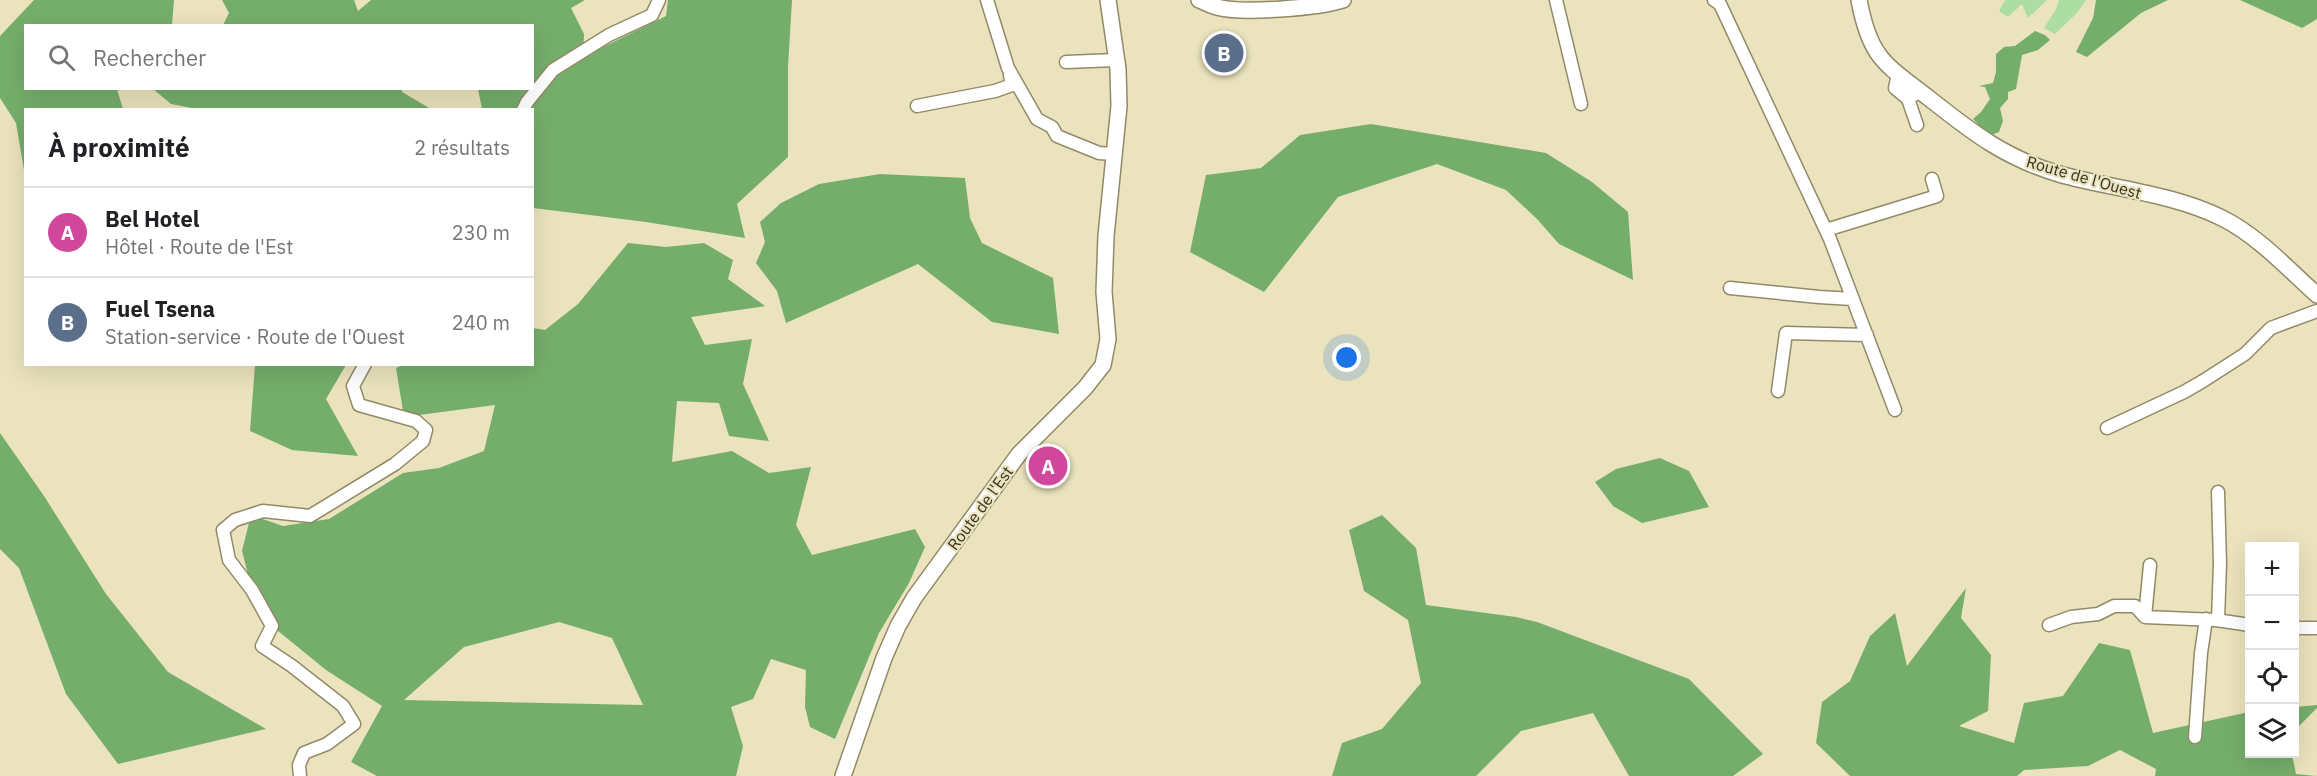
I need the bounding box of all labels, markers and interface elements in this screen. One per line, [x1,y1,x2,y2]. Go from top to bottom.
search box [24,24,534,90]
pin: B [1204,31,1244,76]
icon: search [45,41,78,74]
text: Rechercher [93,43,206,72]
text: À proximité [48,130,190,164]
text: 2 résultats [414,134,510,161]
street label: Route de l'Ouest [2024,151,2144,203]
text: Bel Hotel [105,204,199,233]
text: A [61,219,74,246]
text: 230 m [452,219,510,246]
text: Hôtel · Route de l'Est [105,233,293,260]
text: Fuel Tsena [105,294,215,323]
text: B [61,309,74,336]
text: 240 m [452,309,510,336]
text: Station-service · Route de l'Ouest [105,323,405,350]
your location [1332,343,1361,372]
pin: A [1028,444,1068,488]
street label: Route de l'Est [943,462,1017,554]
map controls [2245,542,2299,758]
button: + [2245,542,2299,596]
button: − [2245,596,2299,650]
button: locate [2245,650,2299,704]
button: layers [2245,704,2299,758]

